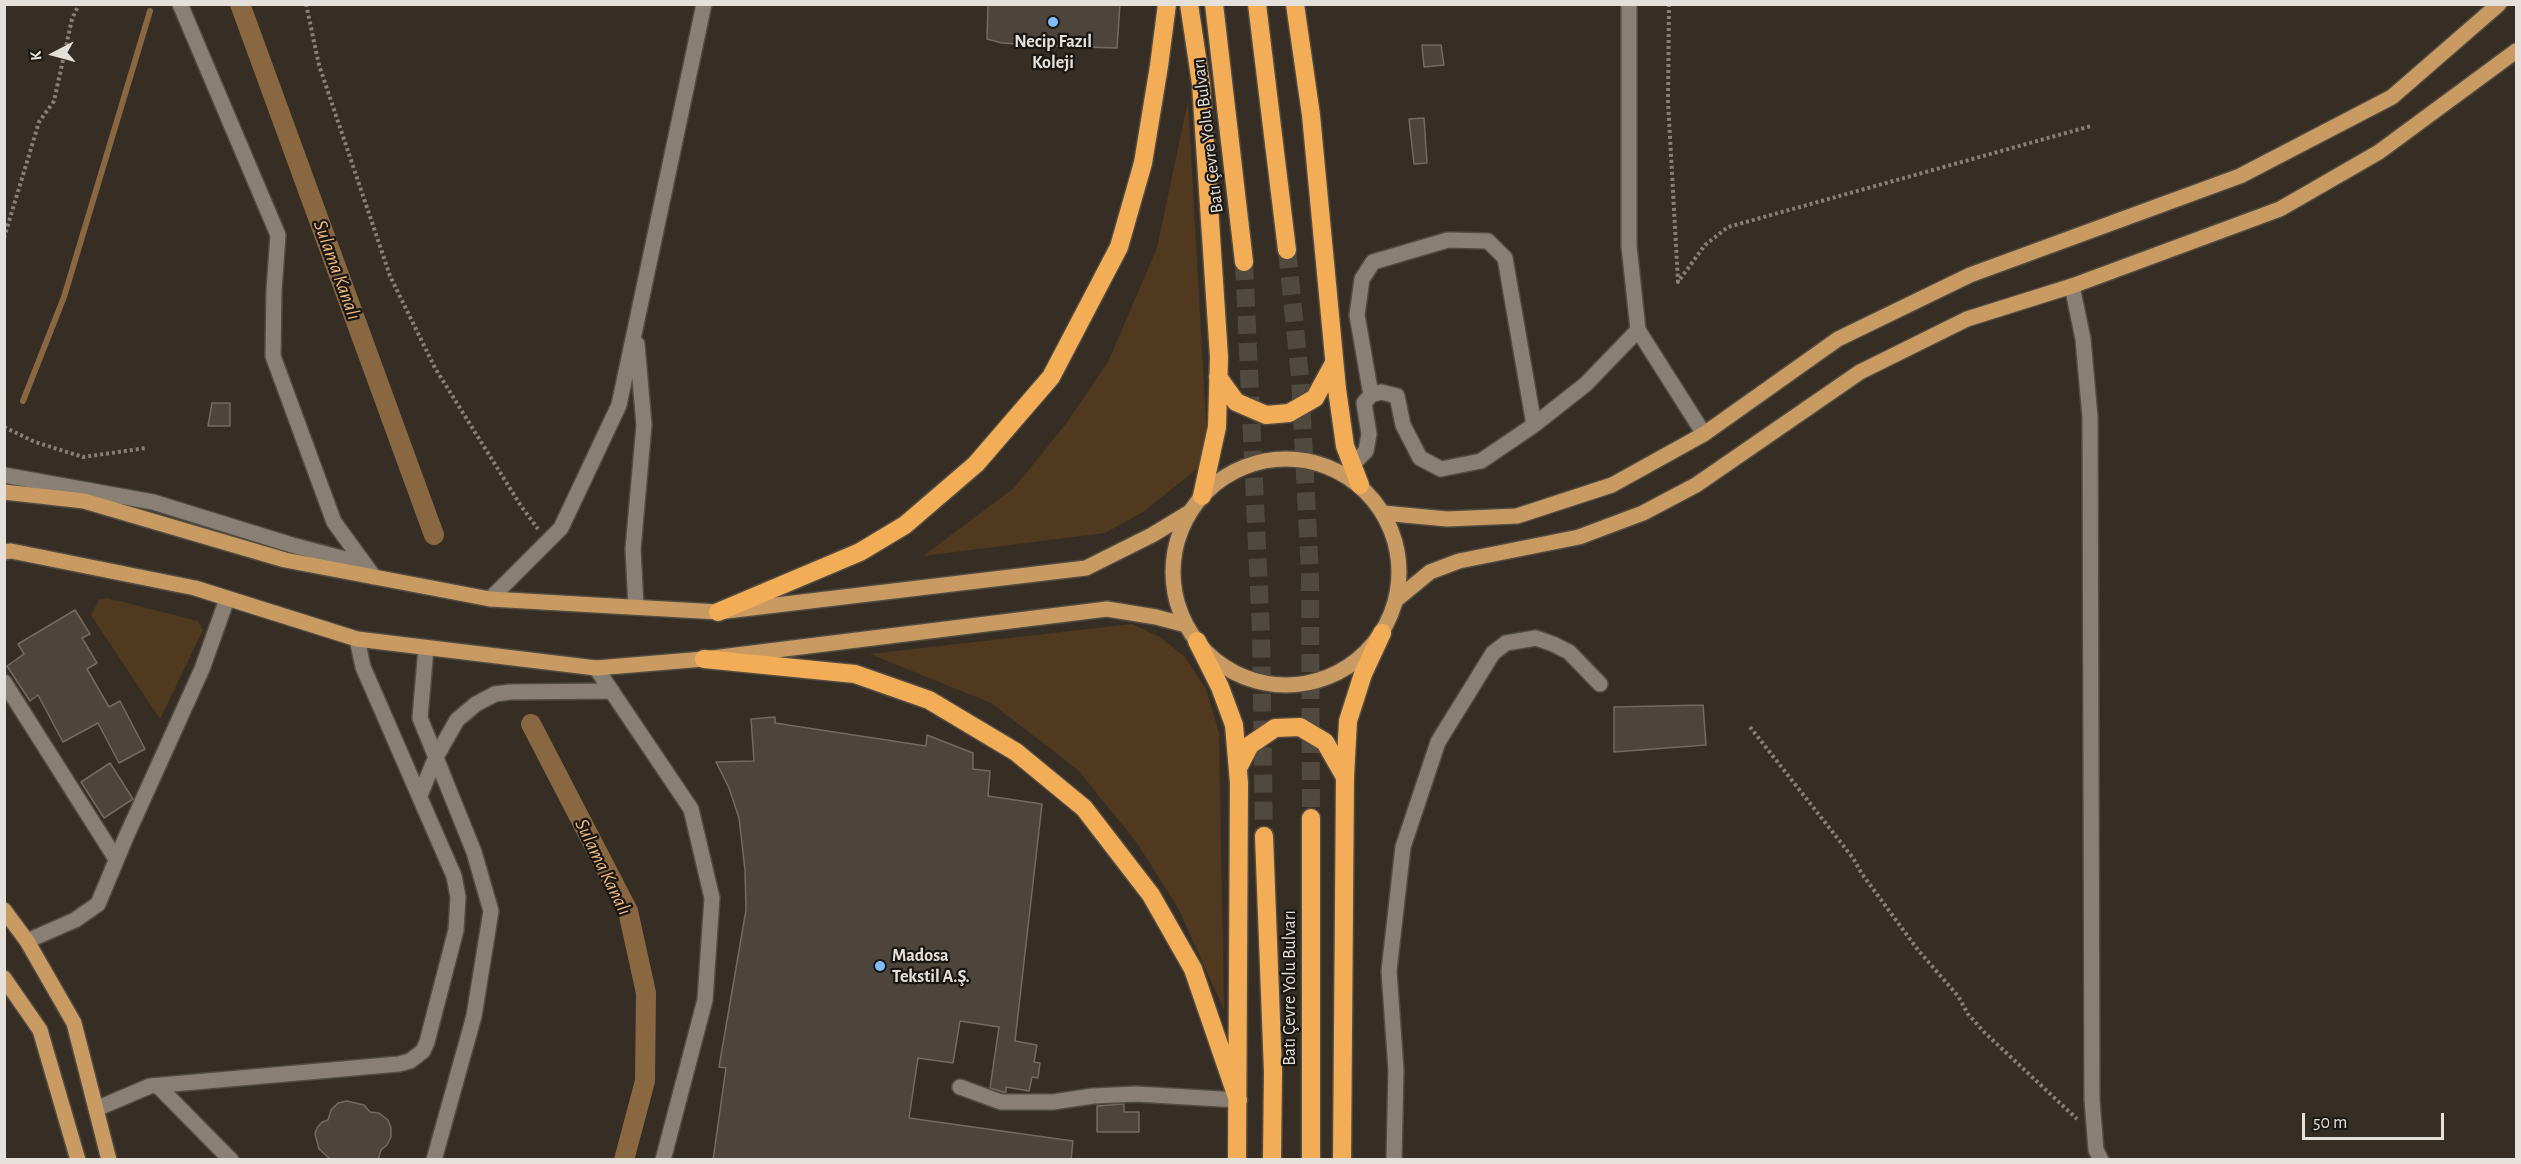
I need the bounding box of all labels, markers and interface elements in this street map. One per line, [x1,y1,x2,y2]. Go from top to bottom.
marker: Necip Fazıl Koleji [1046,15,1060,29]
north arrow [24,24,84,84]
place label: Necip Fazıl Koleji [1014,31,1092,74]
text: K [28,50,45,61]
street label: Batı Çevre Yolu Bulvarı [1188,57,1228,215]
water label: Sulama Kanalı [308,217,366,323]
water label: Sulama Kanalı [569,815,637,919]
street label: Batı Çevre Yolu Bulvarı [1279,910,1301,1066]
place label: Madosa Tekstil A.Ş. [892,945,970,988]
marker: Madosa Tekstil A.Ş. [873,959,887,973]
scale bar [2305,1101,2448,1139]
text: 50 m [2313,1114,2347,1132]

